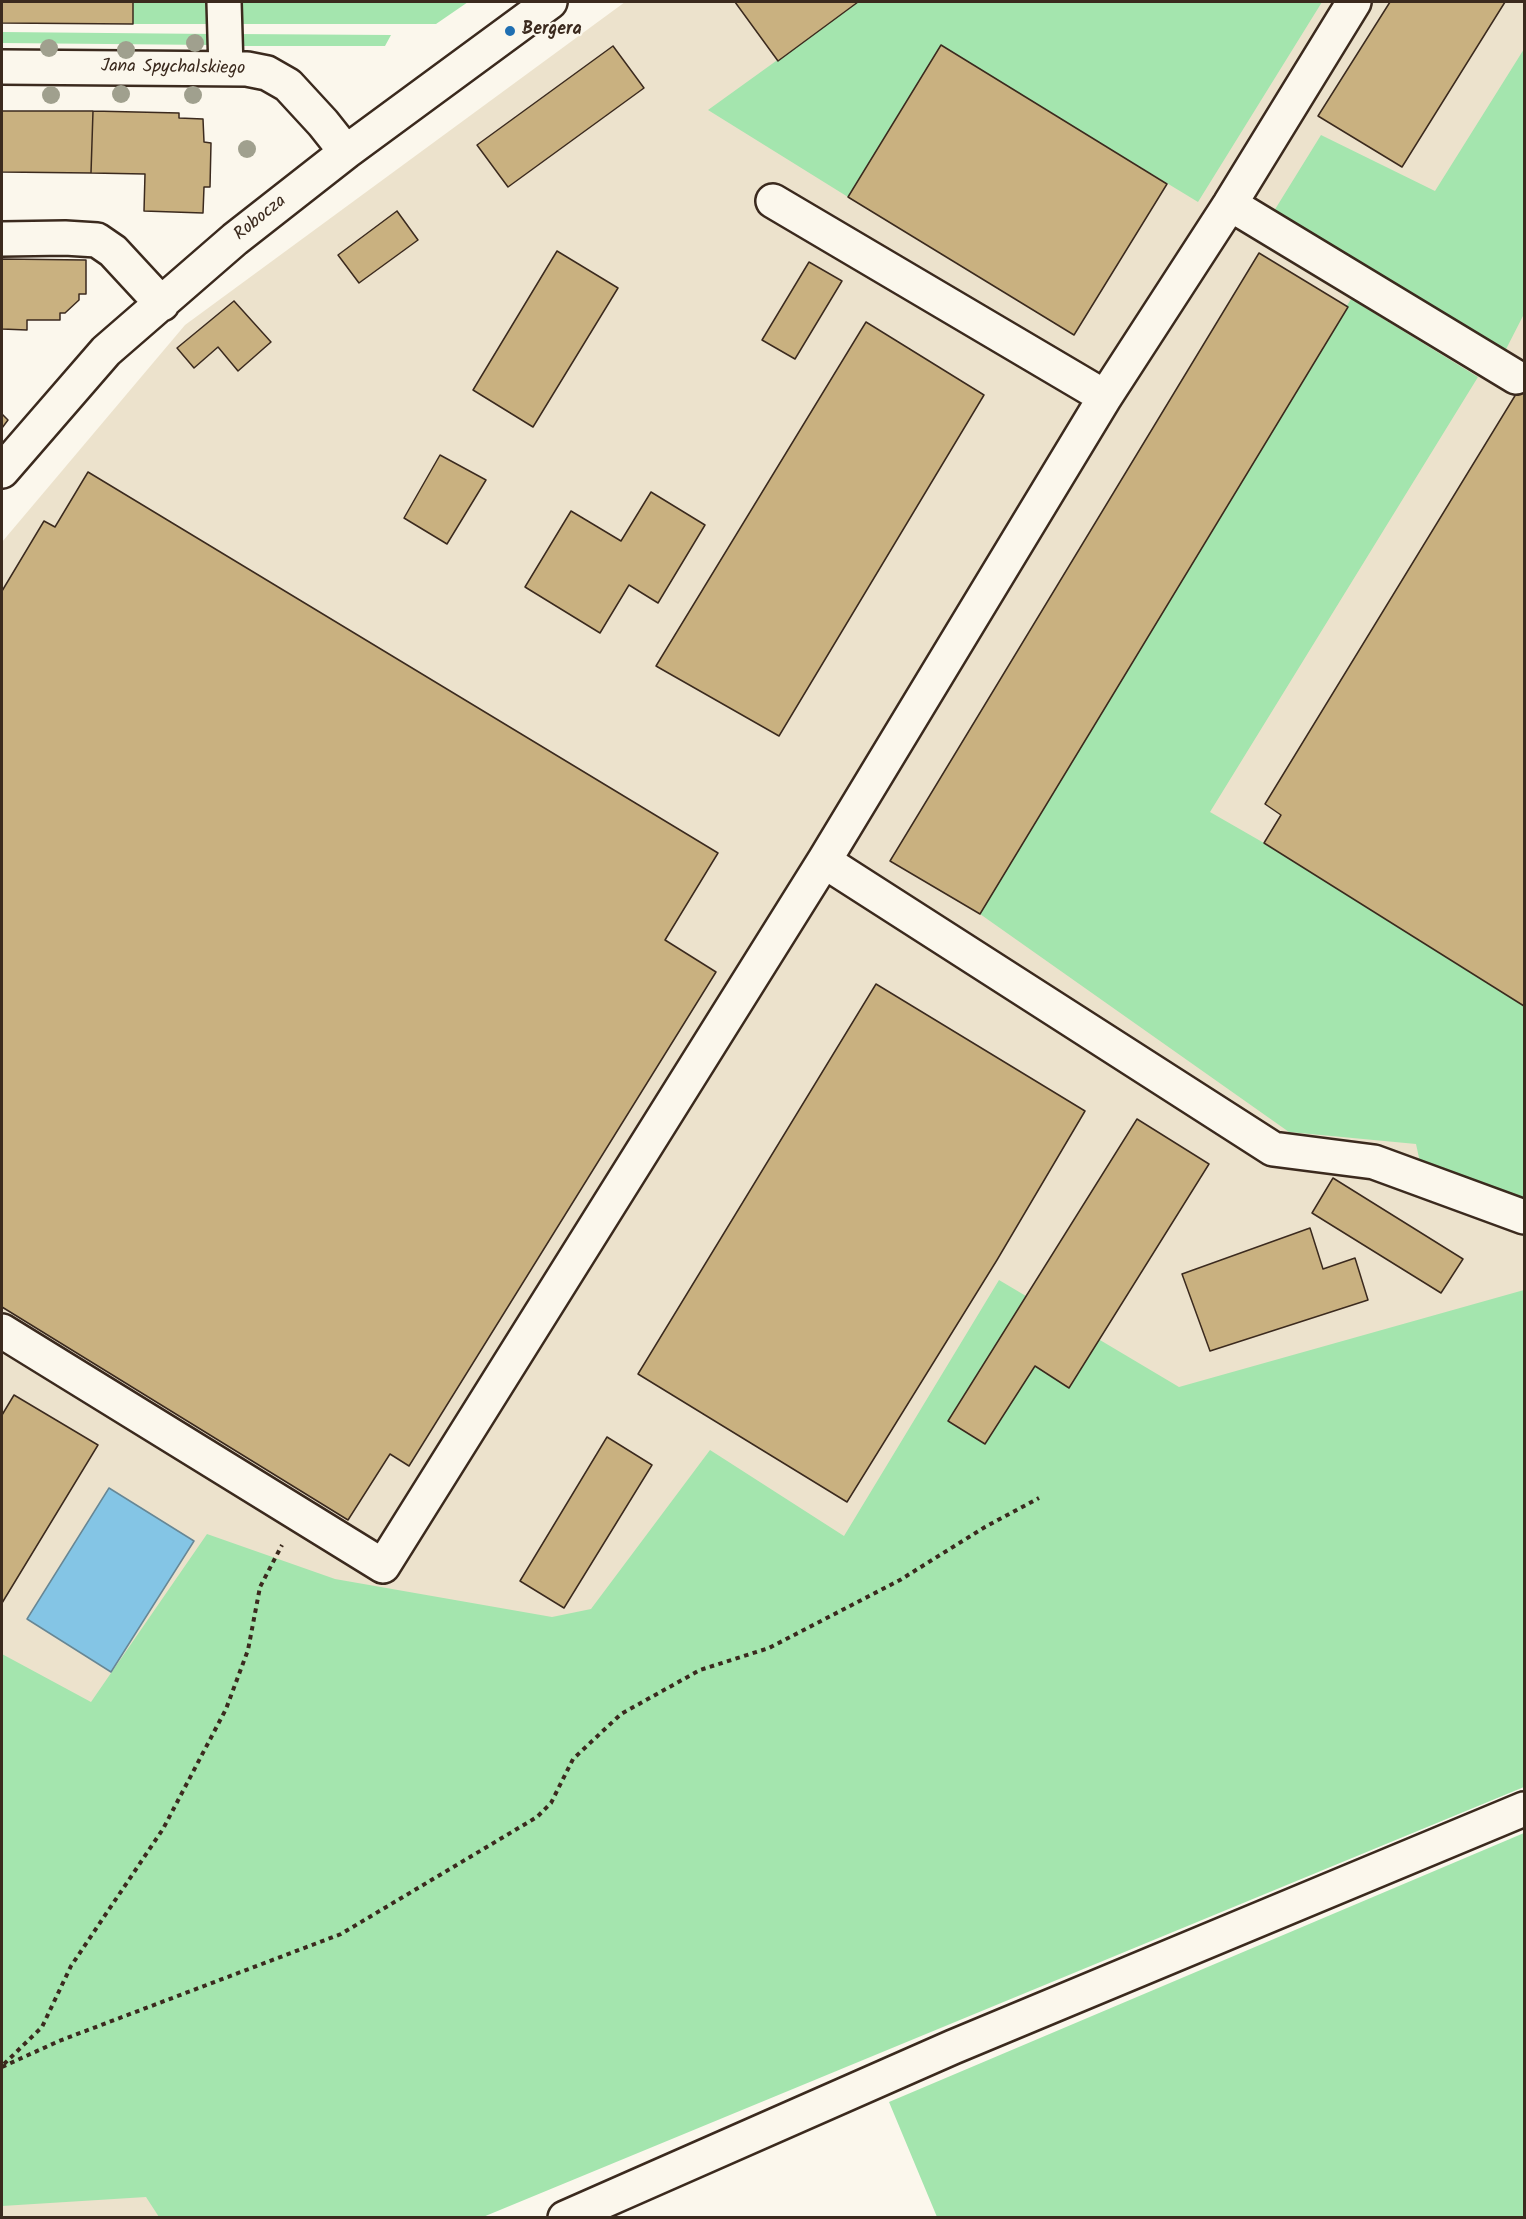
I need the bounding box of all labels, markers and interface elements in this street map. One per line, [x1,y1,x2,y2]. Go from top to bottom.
place label: Bergera [522,20,582,42]
marker: Bergera [503,24,517,38]
street label: Jana Spychalskiego [101,57,245,81]
street label: Robocza [231,192,291,246]

